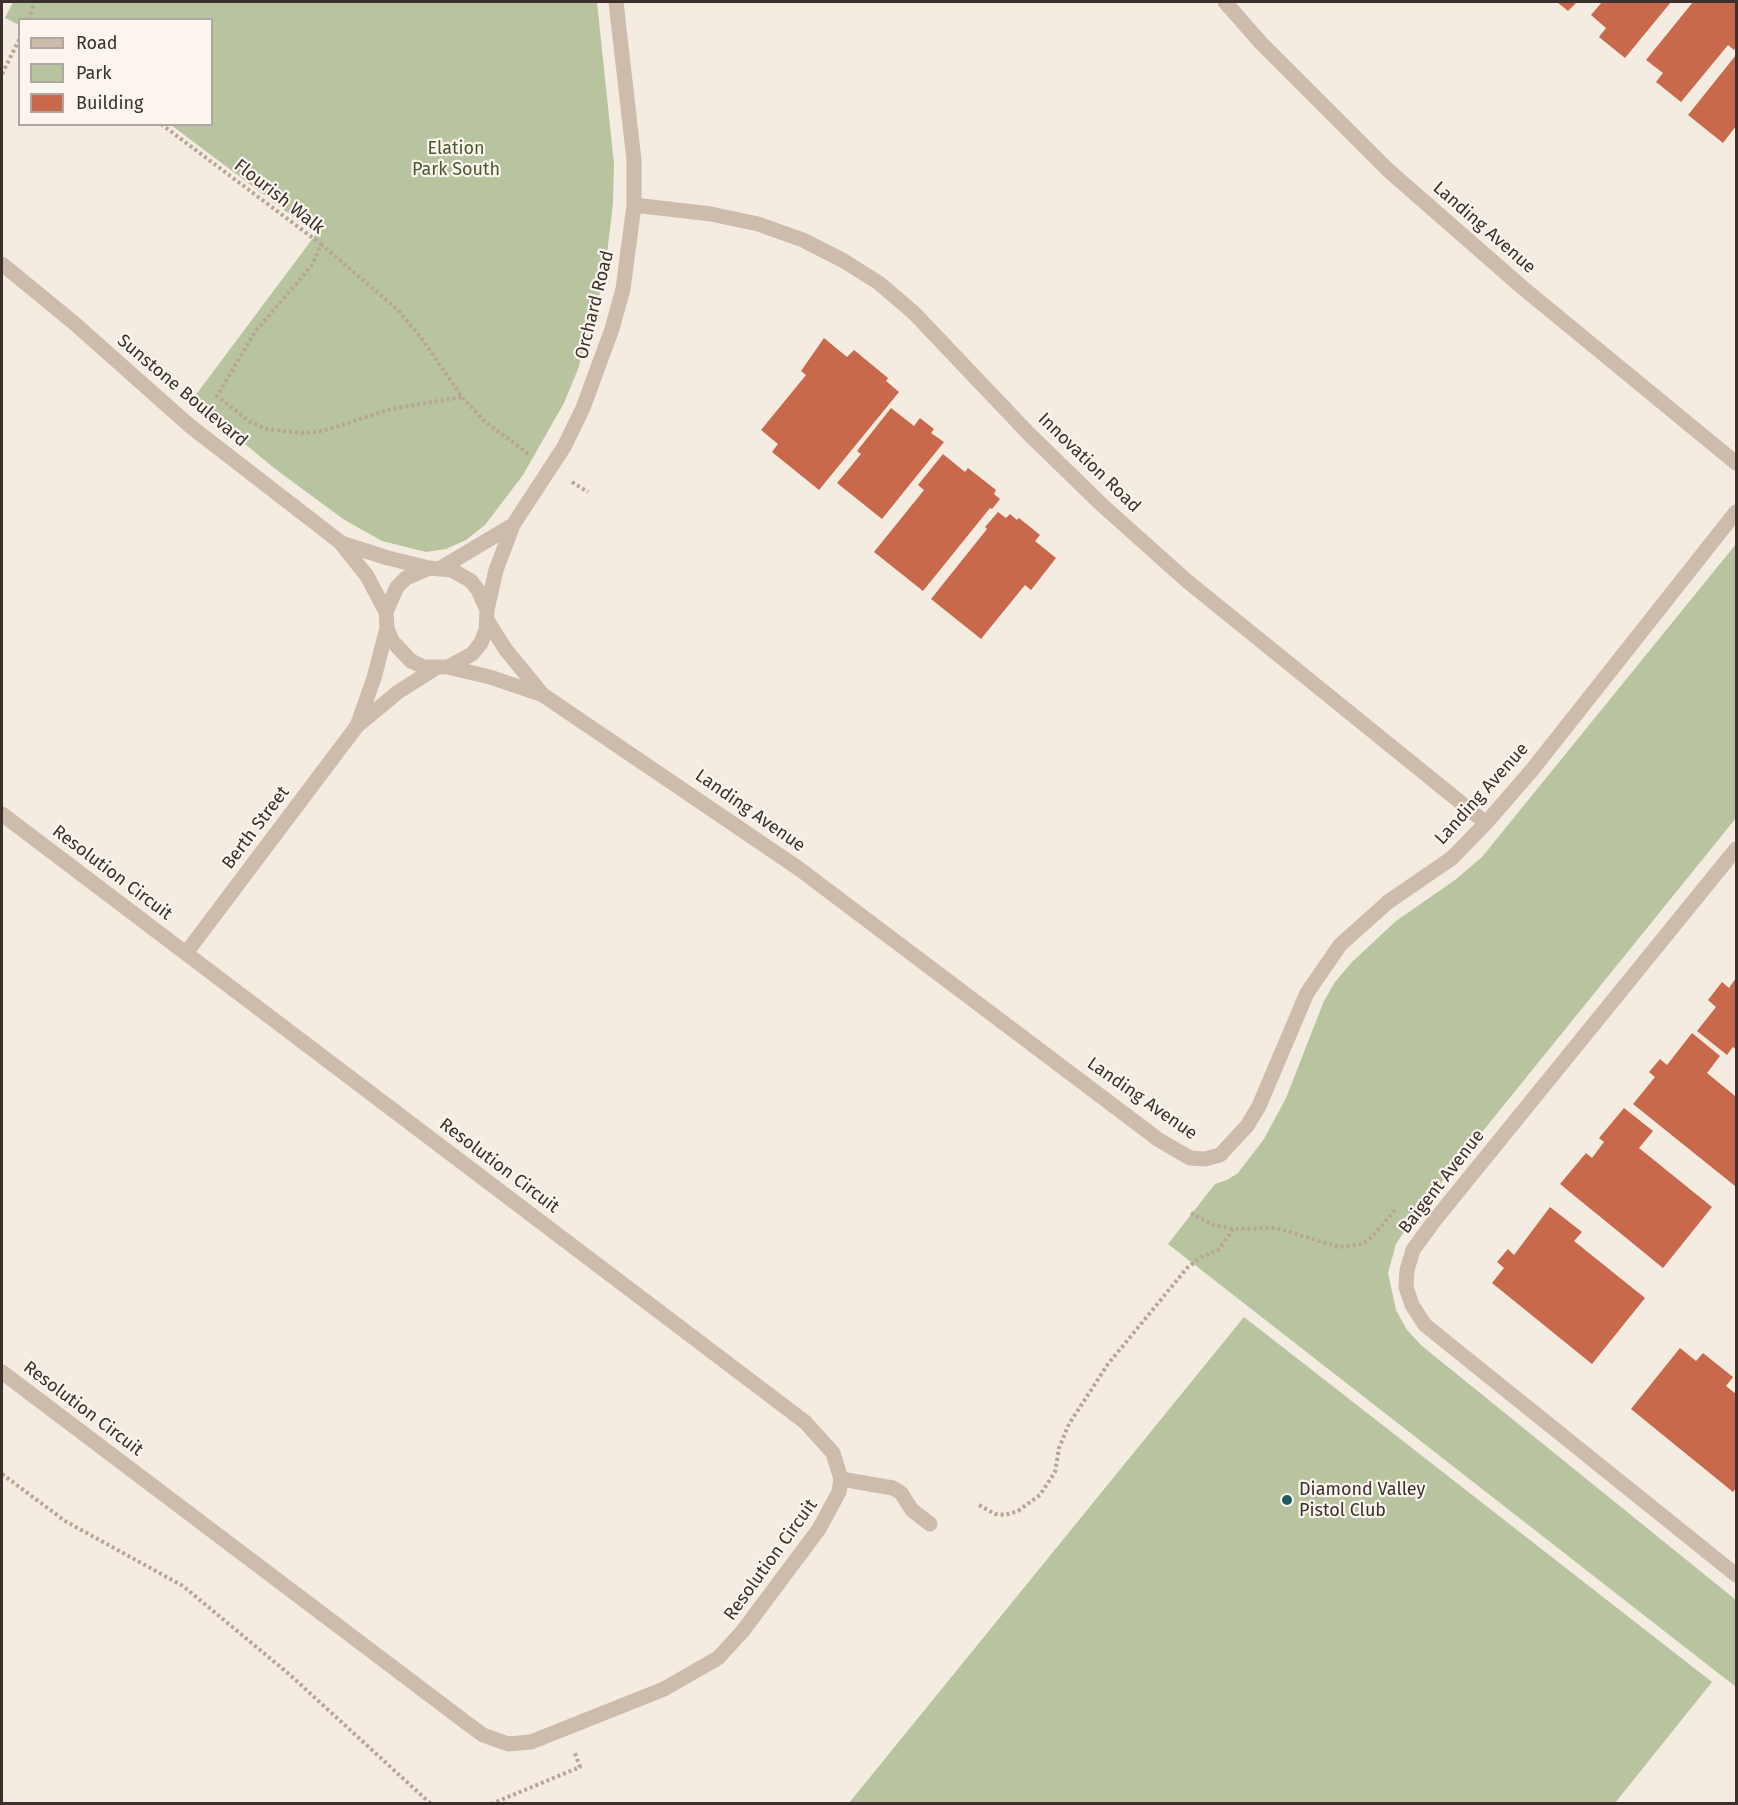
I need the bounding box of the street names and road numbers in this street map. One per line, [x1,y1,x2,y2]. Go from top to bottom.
street label: Flourish Walk [229,155,329,239]
street label: Landing Avenue [1428,177,1540,279]
street label: Orchard Road [571,248,619,362]
street label: Sunstone Boulevard [112,330,252,452]
street label: Innovation Road [1033,409,1145,517]
street label: Landing Avenue [1431,739,1533,849]
street label: Landing Avenue [691,765,809,857]
street label: Berth Street [218,782,294,874]
street label: Resolution Circuit [48,821,176,925]
street label: Landing Avenue [1083,1053,1201,1145]
street label: Resolution Circuit [435,1114,563,1218]
street label: Baigent Avenue [1395,1126,1489,1238]
street label: Resolution Circuit [19,1357,147,1461]
street label: Resolution Circuit [720,1495,822,1625]

